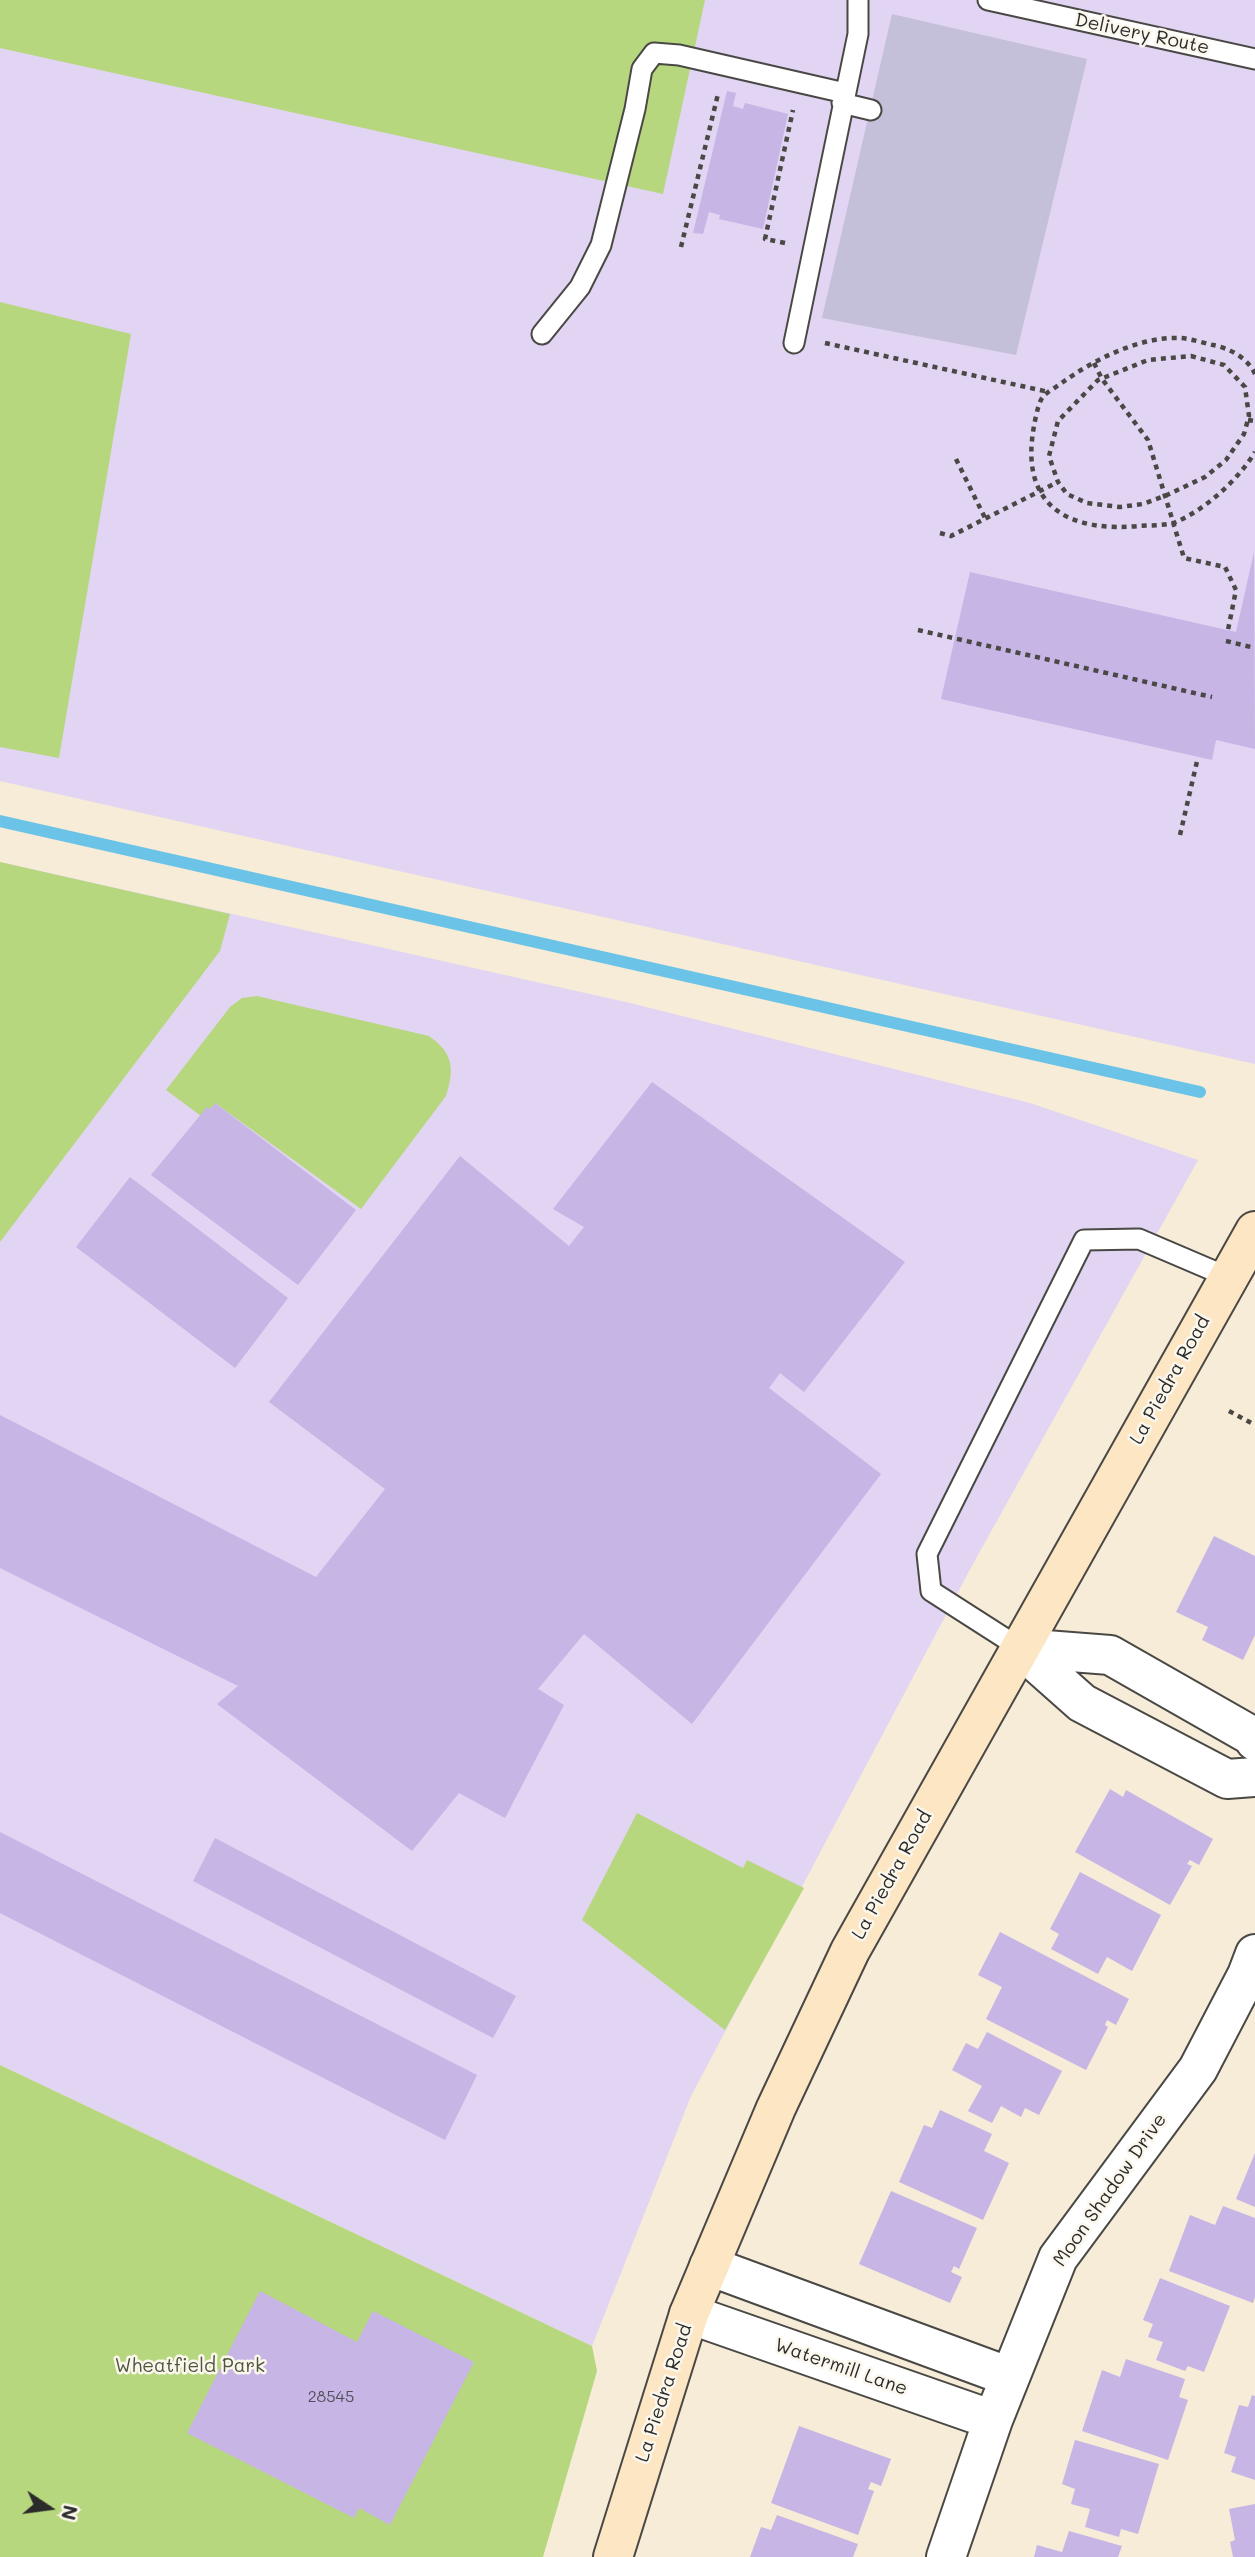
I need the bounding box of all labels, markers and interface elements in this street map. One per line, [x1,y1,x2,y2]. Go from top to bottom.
street label: Delivery Route [1073,9,1211,59]
street label: La Piedra Road [1125,1312,1215,1448]
street label: La Piedra Road [847,1807,937,1943]
street label: Moon Shadow Drive [1048,2109,1172,2271]
street label: La Piedra Road [631,2321,697,2465]
street label: Watermill Lane [772,2334,910,2400]
park label: Wheatfield Park [115,2355,265,2377]
house number: 28545 [308,2387,354,2407]
north arrow [14,2473,84,2543]
text: N [56,2503,84,2523]

